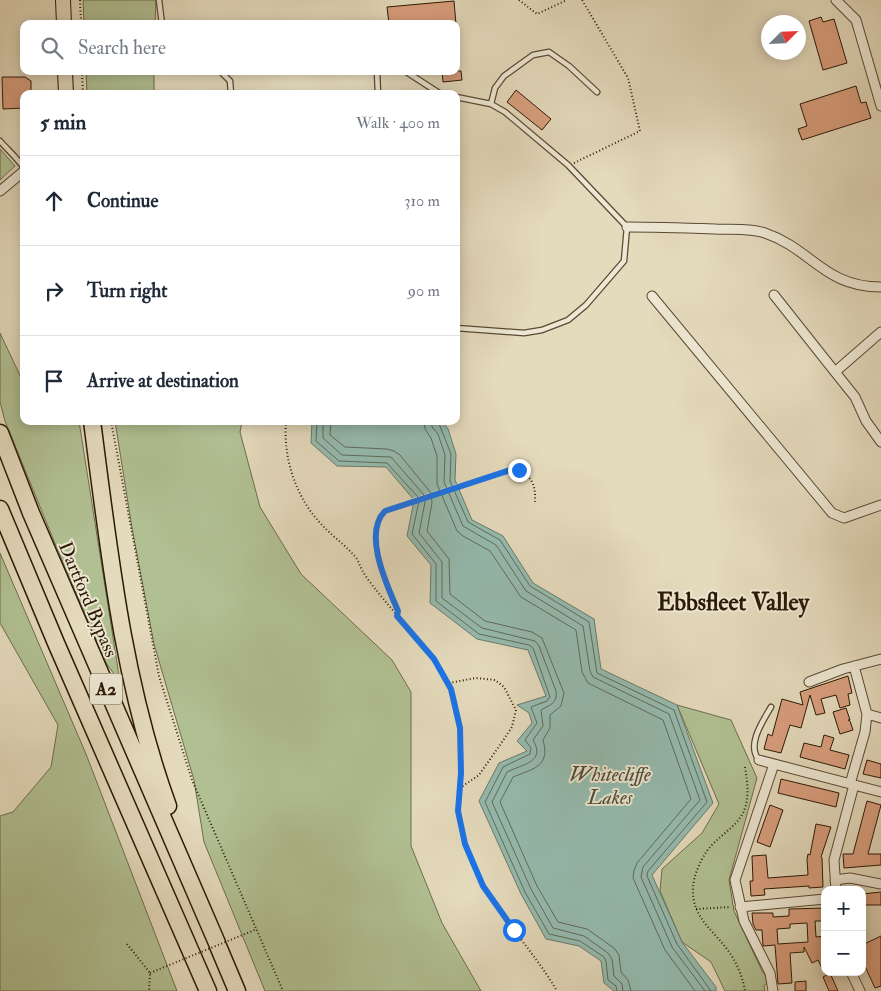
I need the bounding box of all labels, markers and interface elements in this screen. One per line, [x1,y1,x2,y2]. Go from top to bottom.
north arrow [761,15,806,60]
search box [20,20,460,75]
icon: search [38,34,66,62]
text: Search here [78,36,166,60]
text: 5 min [40,109,86,136]
text: Walk · 400 m [356,113,440,133]
icon: ahead [40,187,68,215]
text: Continue [87,189,158,213]
text: 310 m [404,191,440,211]
icon: right [40,277,68,305]
text: Turn right [87,279,167,303]
text: 90 m [408,281,440,301]
icon: arrive [40,367,68,395]
text: Arrive at destination [87,369,239,393]
route end [508,459,531,482]
street label: Dartford Bypass [52,538,123,661]
district label: Ebbsfleet Valley [657,587,810,618]
road number: A2 [90,674,122,704]
water label: Whitecliffe Lakes [569,762,651,810]
map controls [821,886,866,976]
button: + [821,886,866,931]
route start [503,919,526,942]
button: − [821,931,866,976]

